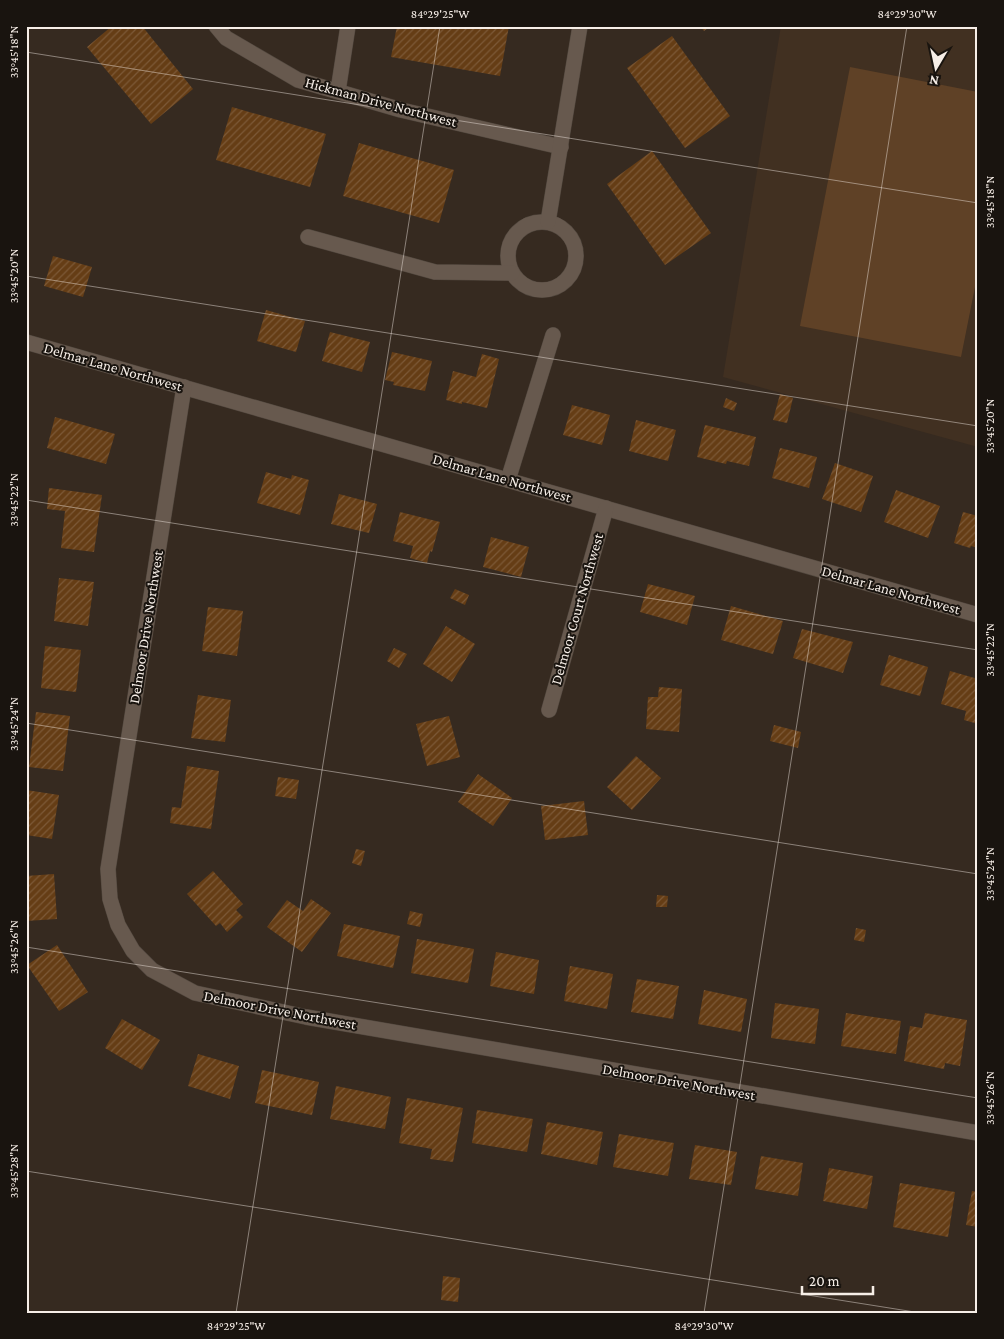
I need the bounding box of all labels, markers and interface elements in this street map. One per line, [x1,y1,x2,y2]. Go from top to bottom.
text: 84°29'25"W [411,7,469,21]
text: 84°29'30"W [877,7,937,21]
text: 33°45'18"N [7,26,21,78]
north arrow [912,42,962,92]
text: N [928,72,940,89]
street label: Hickman Drive Northwest [303,74,460,130]
text: 33°45'18"N [983,176,997,228]
text: 33°45'20"N [7,249,21,303]
street label: Delmar Lane Northwest [42,340,185,395]
text: 33°45'20"N [983,399,997,453]
street label: Delmar Lane Northwest [431,451,574,506]
text: 33°45'22"N [7,473,21,527]
street label: Delmoor Court Northwest [548,530,607,687]
street label: Delmoor Drive Northwest [126,548,166,705]
street label: Delmar Lane Northwest [820,563,963,618]
text: 33°45'22"N [983,623,997,677]
text: 33°45'24"N [7,697,21,751]
text: 33°45'24"N [983,847,997,901]
text: 33°45'26"N [7,920,21,974]
street label: Delmoor Drive Northwest [202,987,359,1033]
street label: Delmoor Drive Northwest [601,1061,758,1104]
text: 33°45'26"N [983,1071,997,1125]
text: 33°45'28"N [7,1144,21,1198]
scale bar [802,1264,873,1296]
text: 20 m [809,1273,840,1289]
text: 84°29'25"W [207,1319,265,1333]
text: 84°29'30"W [674,1319,734,1333]

